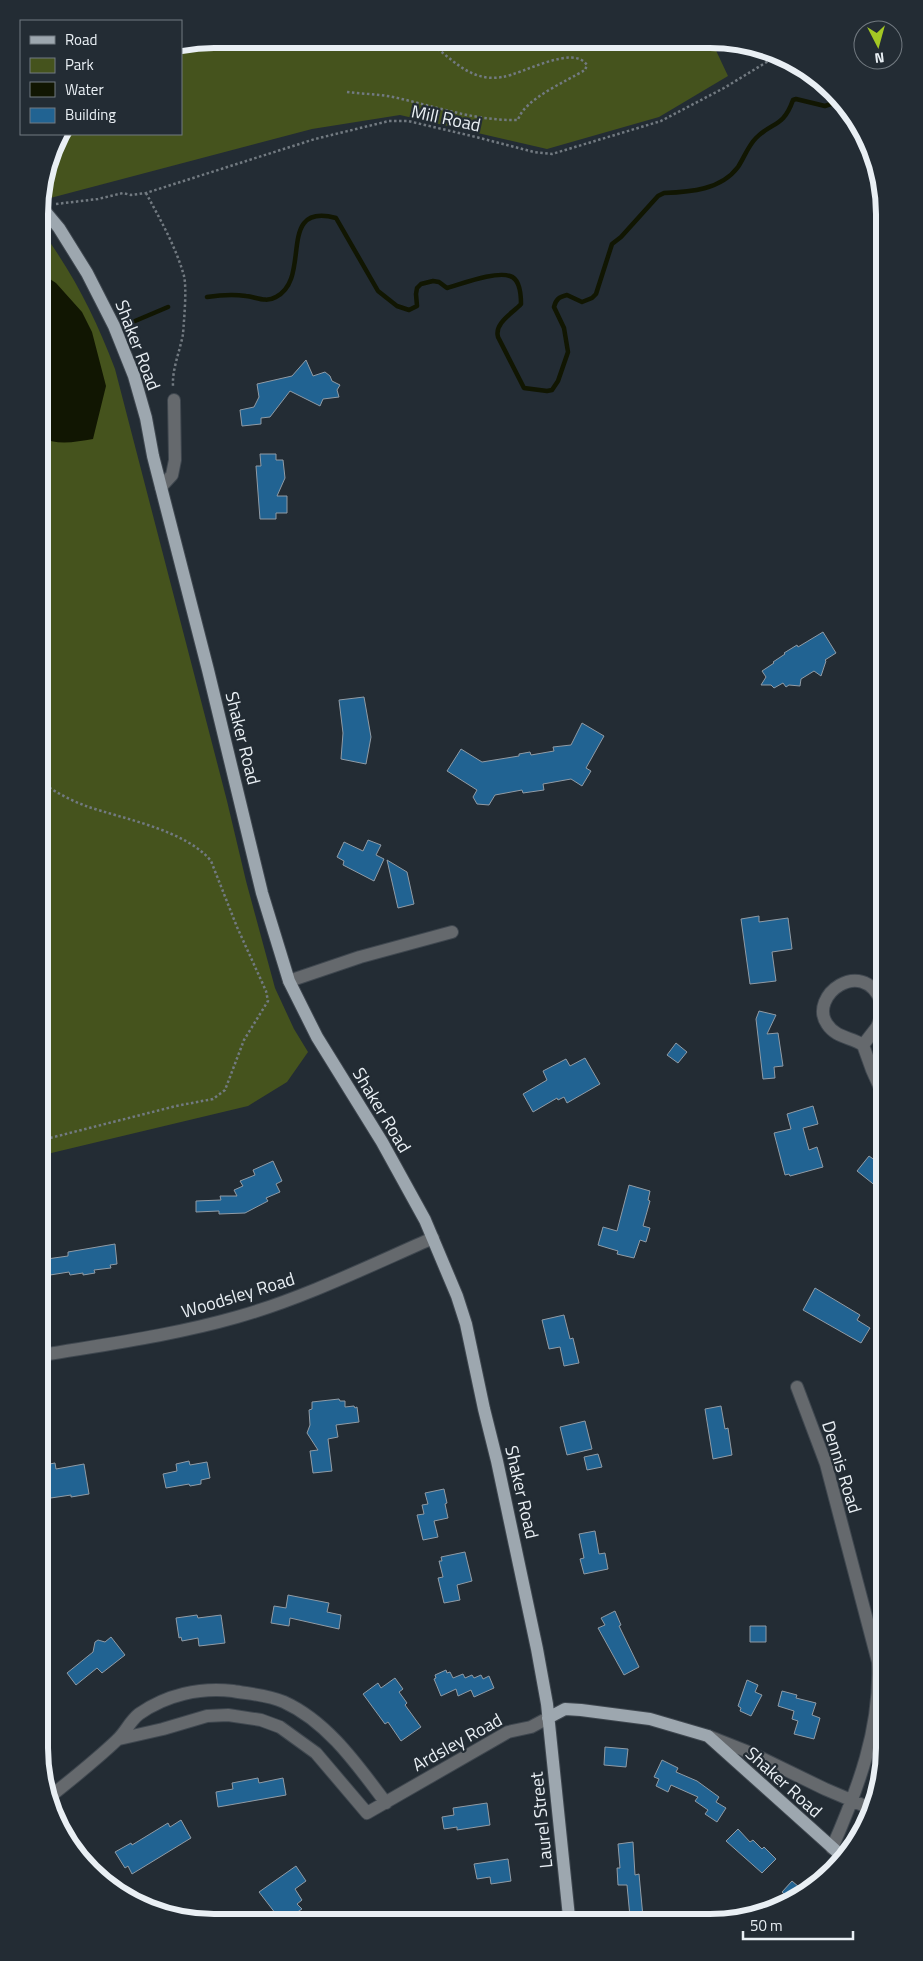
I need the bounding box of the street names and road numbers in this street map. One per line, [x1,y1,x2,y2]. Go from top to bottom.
street label: Mill Road [409,97,483,139]
street label: Shaker Road [108,296,168,394]
street label: Shaker Road [218,689,268,787]
street label: Shaker Road [346,1062,418,1158]
street label: Woodsley Road [178,1265,298,1325]
street label: Dennis Road [815,1417,869,1517]
street label: Shaker Road [498,1443,546,1541]
street label: Ardsley Road [407,1706,507,1778]
street label: Shaker Road [740,1740,828,1824]
street label: Laurel Street [522,1770,559,1870]

